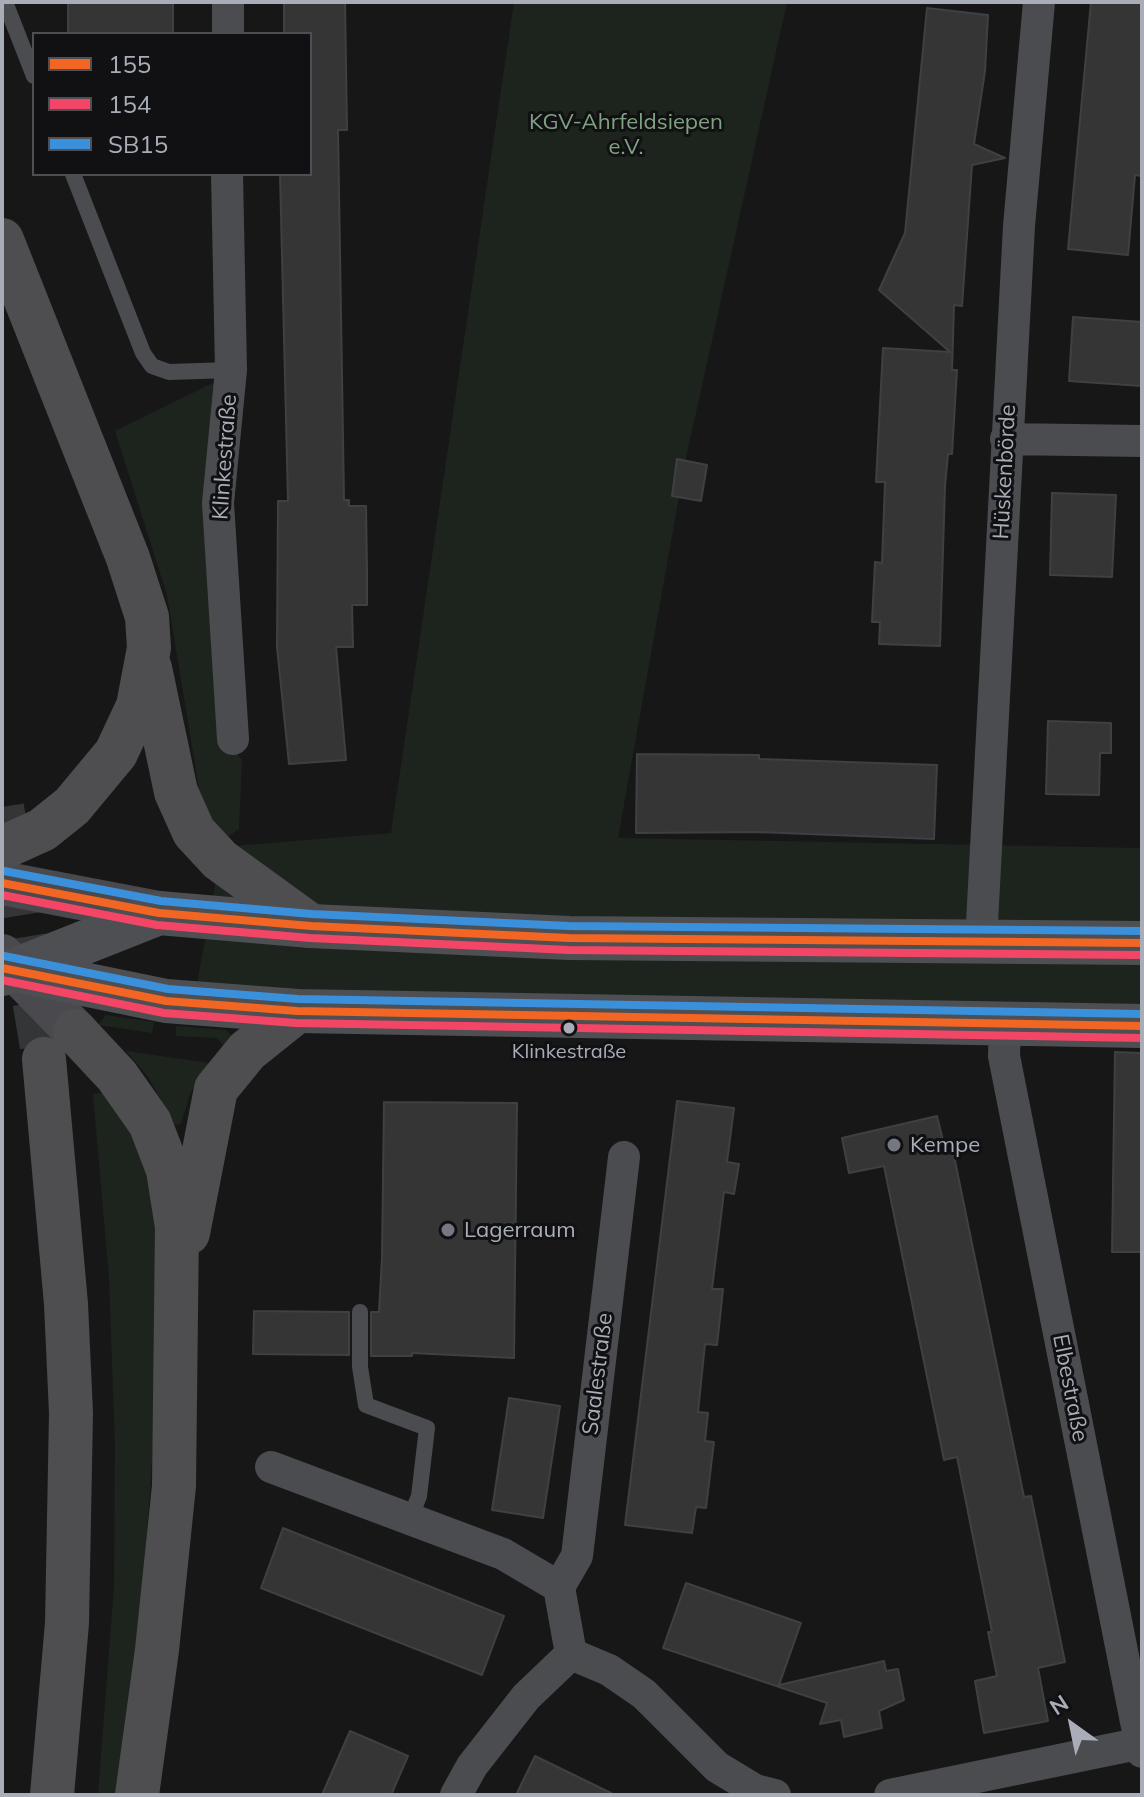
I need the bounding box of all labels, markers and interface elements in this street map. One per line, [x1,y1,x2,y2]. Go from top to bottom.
legend [32,32,312,176]
text: 155 [108,49,151,79]
text: 154 [108,89,151,119]
park label: KGV-Ahrfeldsiepen e.V. [529,109,723,160]
text: SB15 [108,129,168,159]
street label: Klinkestraße [207,393,243,521]
street label: Hüskenbörde [988,404,1022,540]
marker: Klinkestraße [561,1020,577,1036]
place label: Klinkestraße [512,1040,626,1064]
place label: Kempe [910,1132,980,1158]
marker: Kempe [885,1136,903,1154]
place label: Lagerraum [464,1217,575,1243]
marker: Lagerraum [439,1221,457,1239]
street label: Saalestraße [577,1311,619,1437]
street label: Elbestraße [1047,1332,1093,1444]
north arrow [1032,1685,1112,1765]
text: N [1044,1689,1074,1721]

